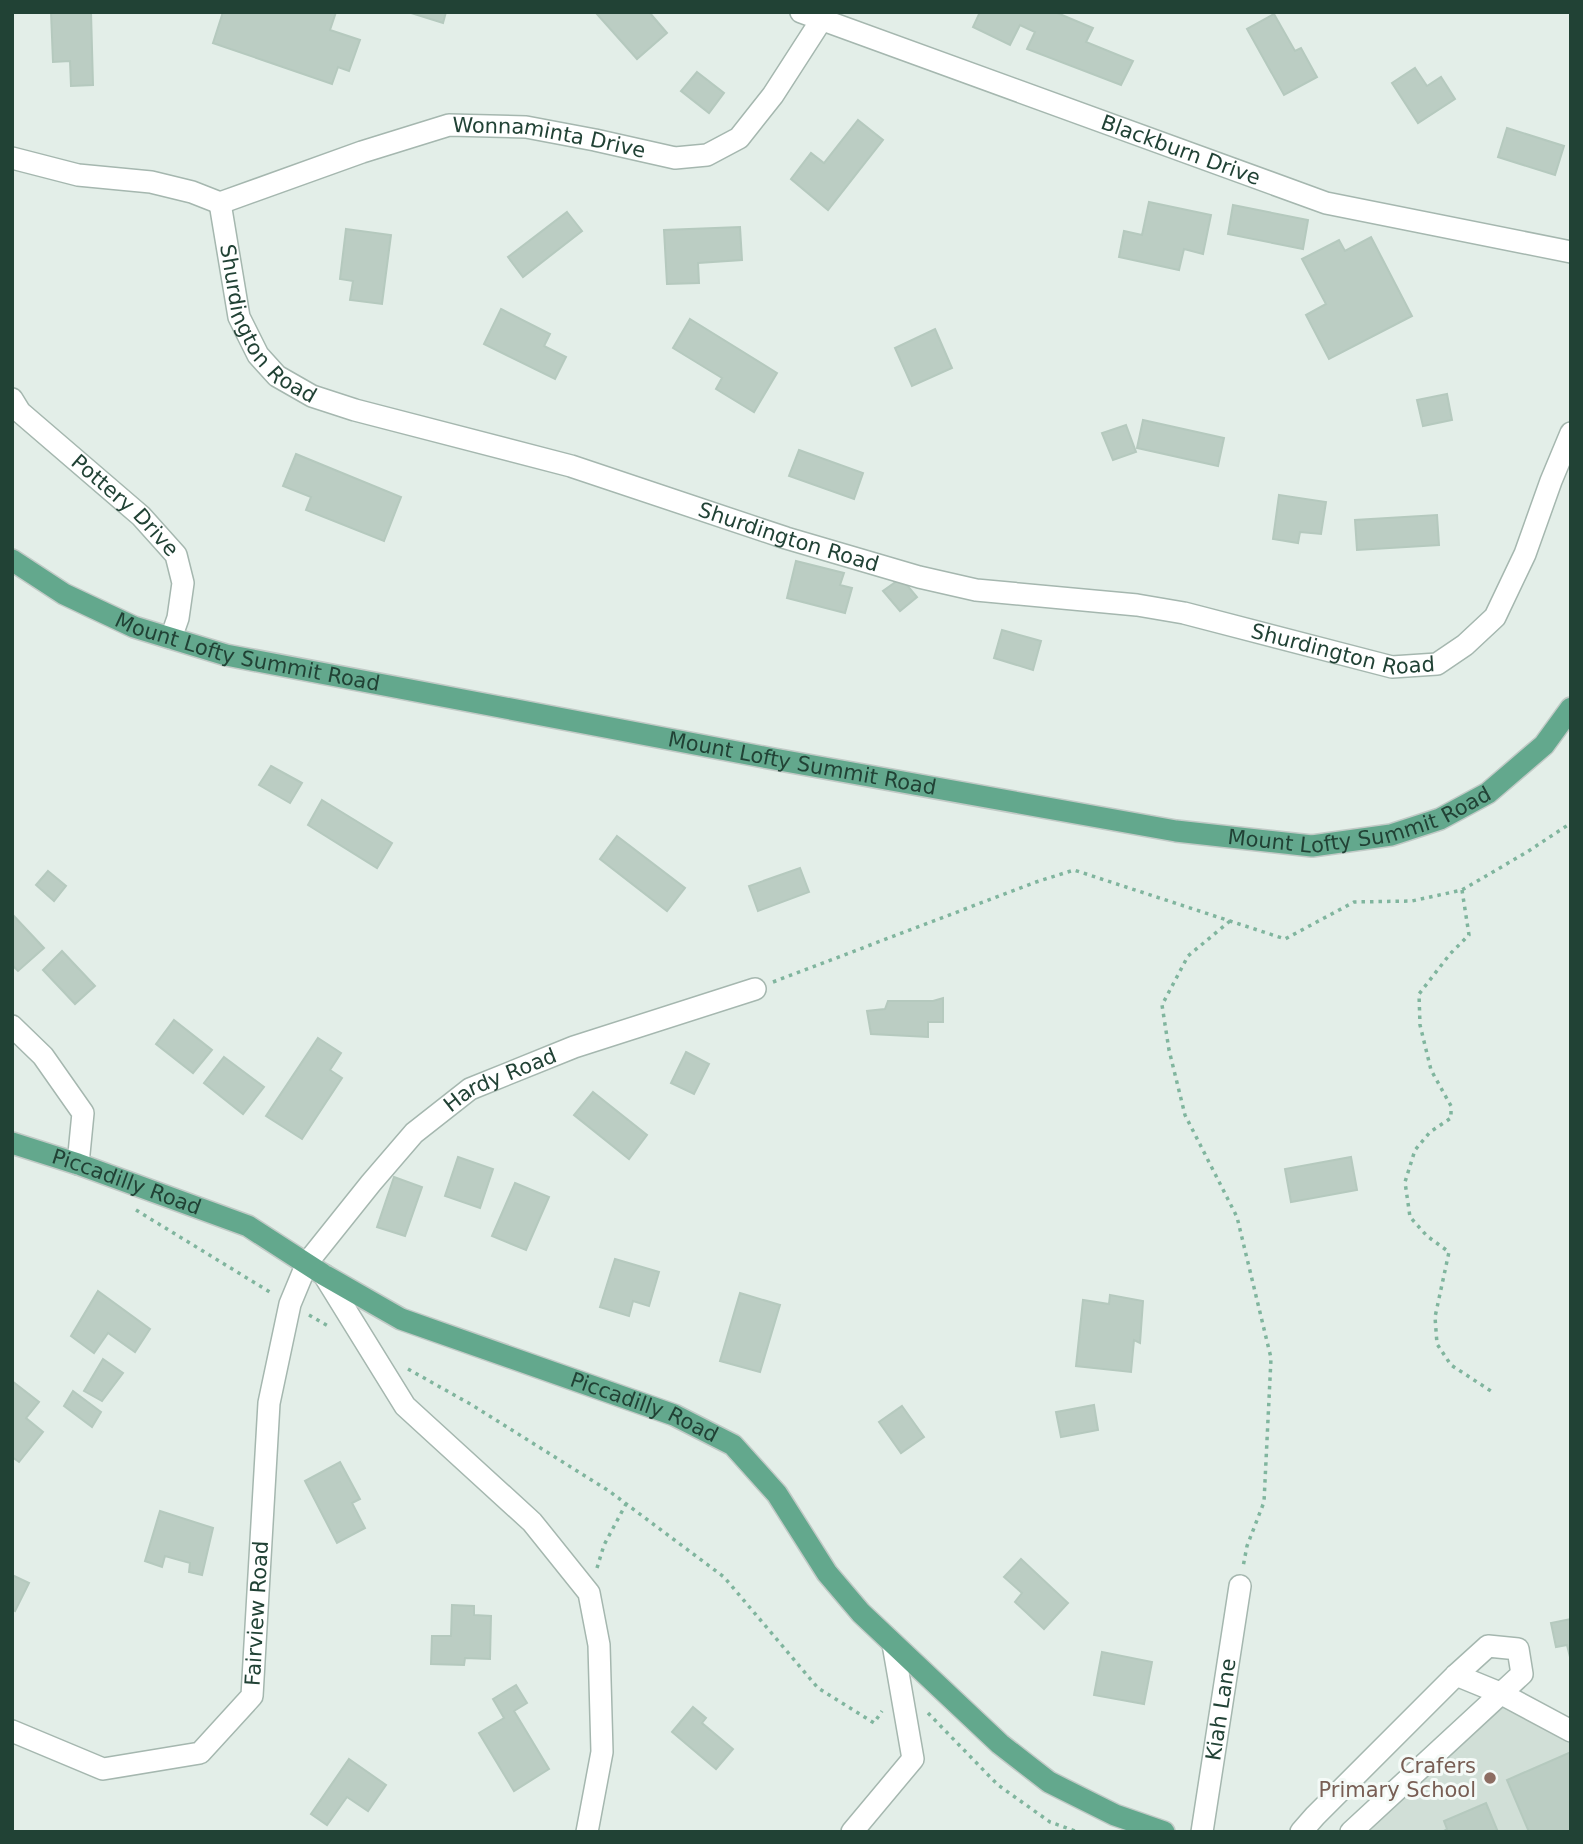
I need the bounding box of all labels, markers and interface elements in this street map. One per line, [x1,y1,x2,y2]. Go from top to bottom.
street label: Blackburn Drive [1098,110,1264,190]
street label: Wonnaminta Drive [452,113,648,163]
street label: Shurdington Road [215,243,321,408]
street label: Pottery Drive [67,450,183,561]
street label: Shurdington Road [695,497,882,577]
street label: Mount Lofty Summit Road [111,608,382,696]
street label: Shurdington Road [1249,619,1436,680]
street label: Mount Lofty Summit Road [666,727,938,800]
street label: Mount Lofty Summit Road [1226,782,1495,858]
street label: Hardy Road [439,1043,560,1117]
street label: Piccadilly Road [49,1144,204,1220]
street label: Piccadilly Road [567,1367,722,1447]
street label: Fairview Road [241,1540,273,1686]
street label: Kiah Lane [1201,1657,1241,1762]
place label: Crafers Primary School [1318,1754,1476,1802]
marker: Crafers Primary School [1482,1770,1498,1786]

